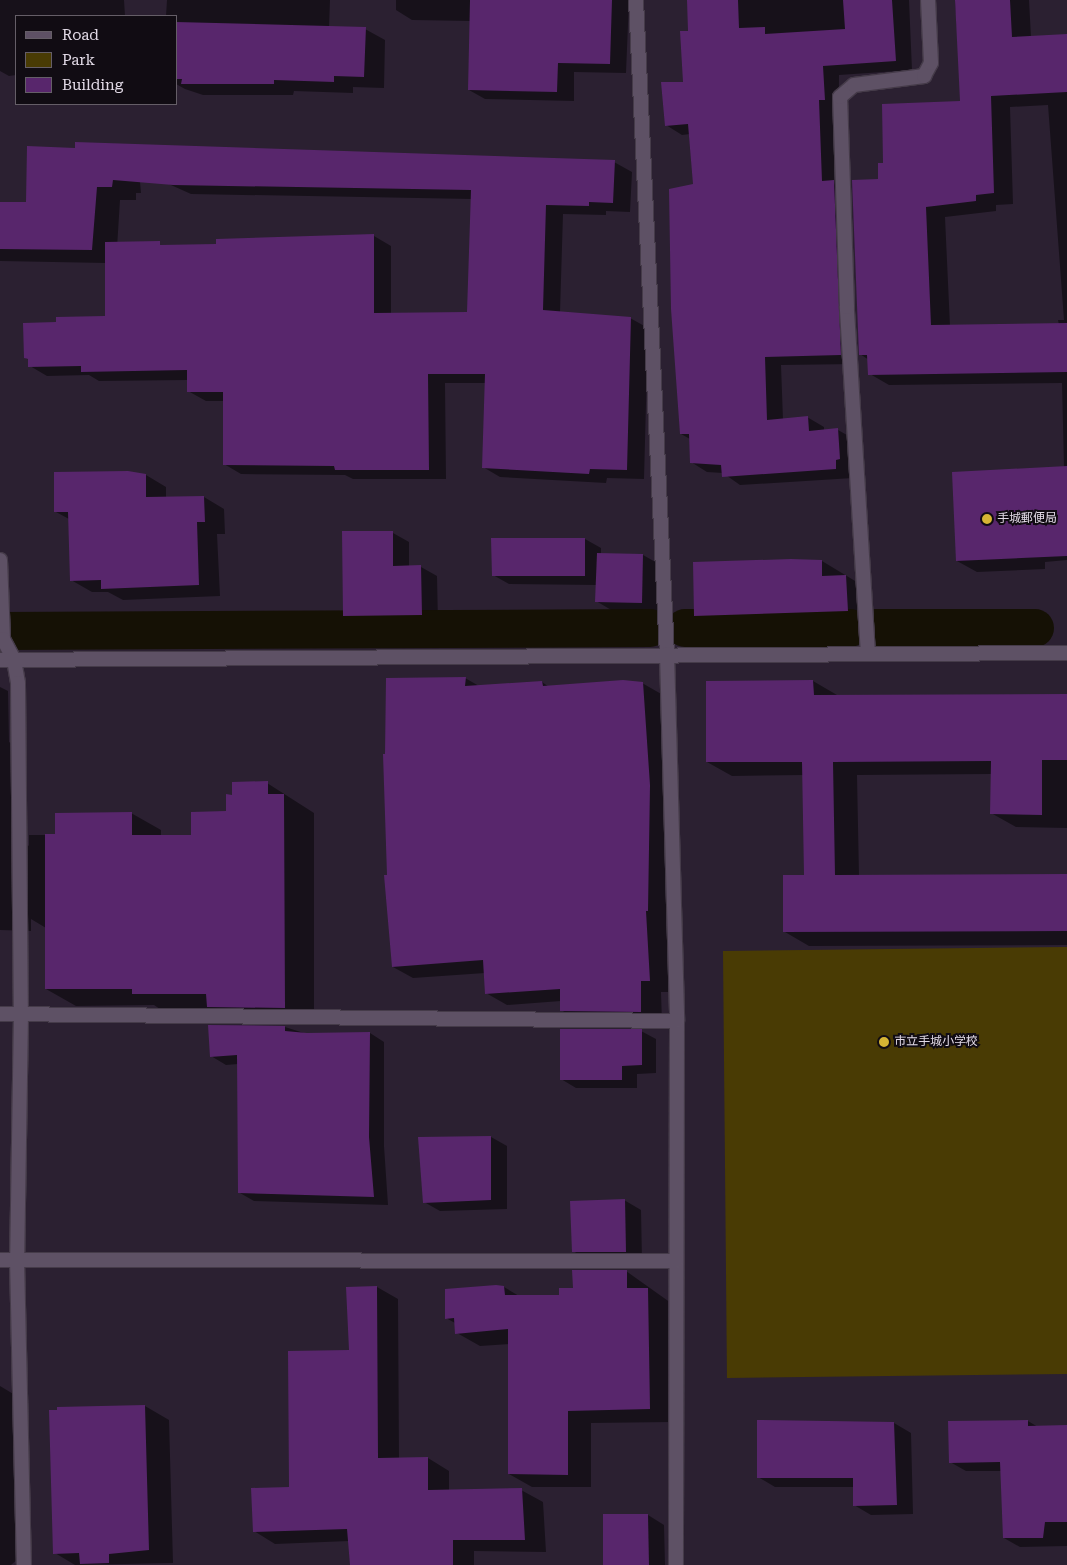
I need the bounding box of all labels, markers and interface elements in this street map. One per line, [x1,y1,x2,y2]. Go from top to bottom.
legend [15,15,178,105]
text: Road [62,26,99,44]
text: Park [62,51,95,69]
text: Building [62,76,123,94]
place label: 手城郵便局 [997,512,1057,526]
marker: 手城郵便局 [981,513,993,525]
place label: 市立手城小学校 [894,1035,978,1049]
marker: 市立手城小学校 [878,1036,890,1048]

